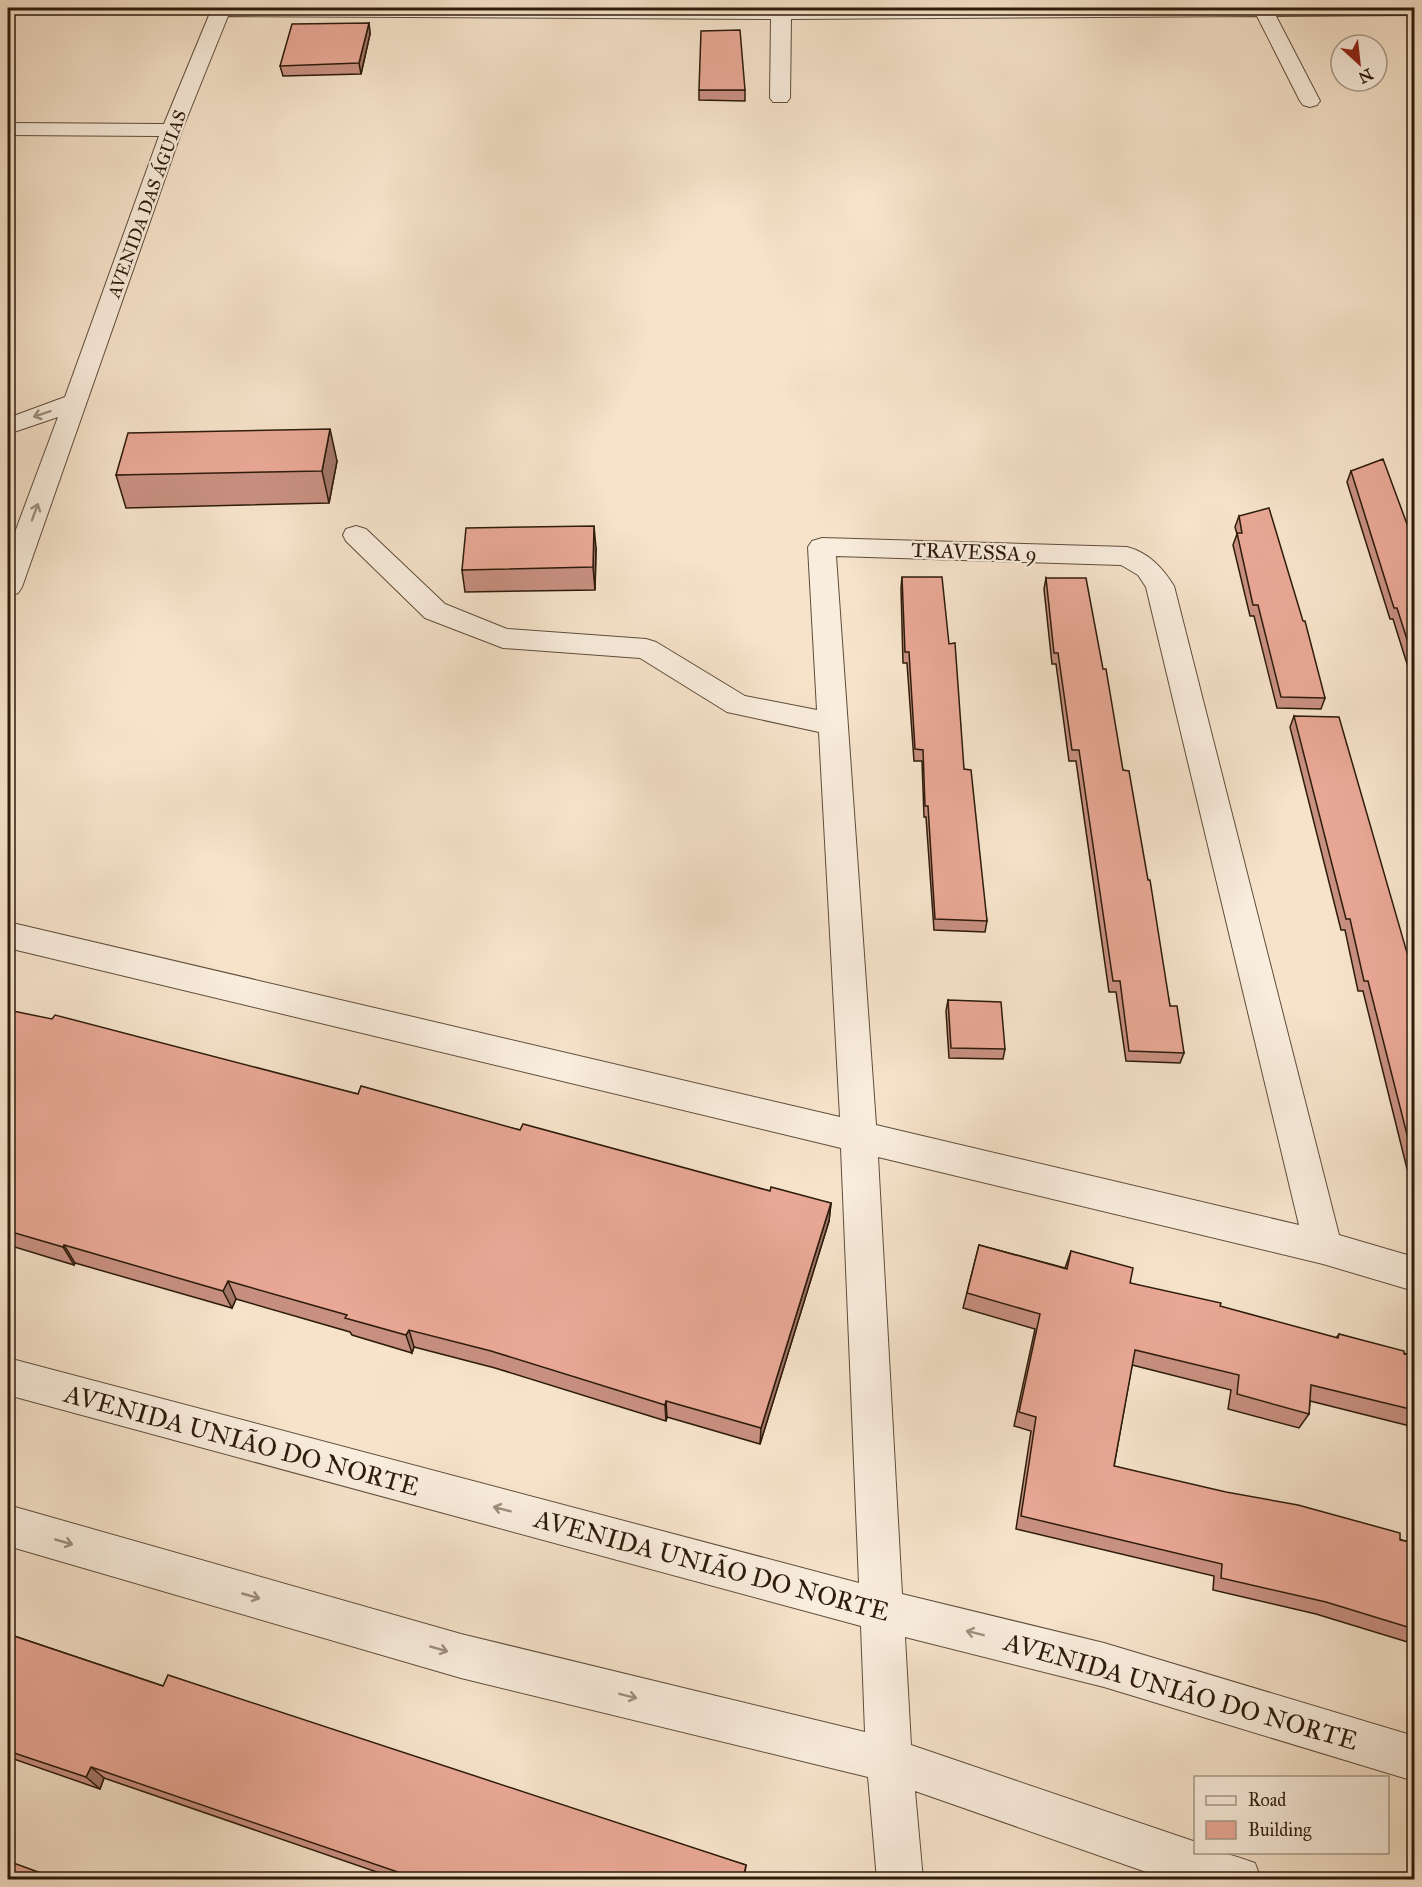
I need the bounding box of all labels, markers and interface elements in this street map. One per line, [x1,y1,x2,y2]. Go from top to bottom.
north arrow [1329,33,1389,93]
text: N [1355,64,1376,88]
street label: AVENIDA DAS ÁGUIAS [101,106,191,302]
one-way arrow [33,409,52,420]
one-way arrow [31,503,42,522]
street label: TRAVESSA 9 [911,537,1037,567]
street label: AVENIDA UNIÃO DO NORTE [60,1377,423,1503]
street label: AVENIDA UNIÃO DO NORTE [530,1502,893,1628]
one-way arrow [493,1503,512,1514]
one-way arrow [54,1537,73,1548]
one-way arrow [241,1591,260,1602]
street label: AVENIDA UNIÃO DO NORTE [1000,1625,1361,1757]
one-way arrow [965,1627,984,1639]
one-way arrow [429,1644,448,1655]
one-way arrow [618,1691,637,1703]
legend [1194,1776,1389,1854]
text: Road [1248,1789,1286,1811]
text: Building [1248,1819,1312,1842]

